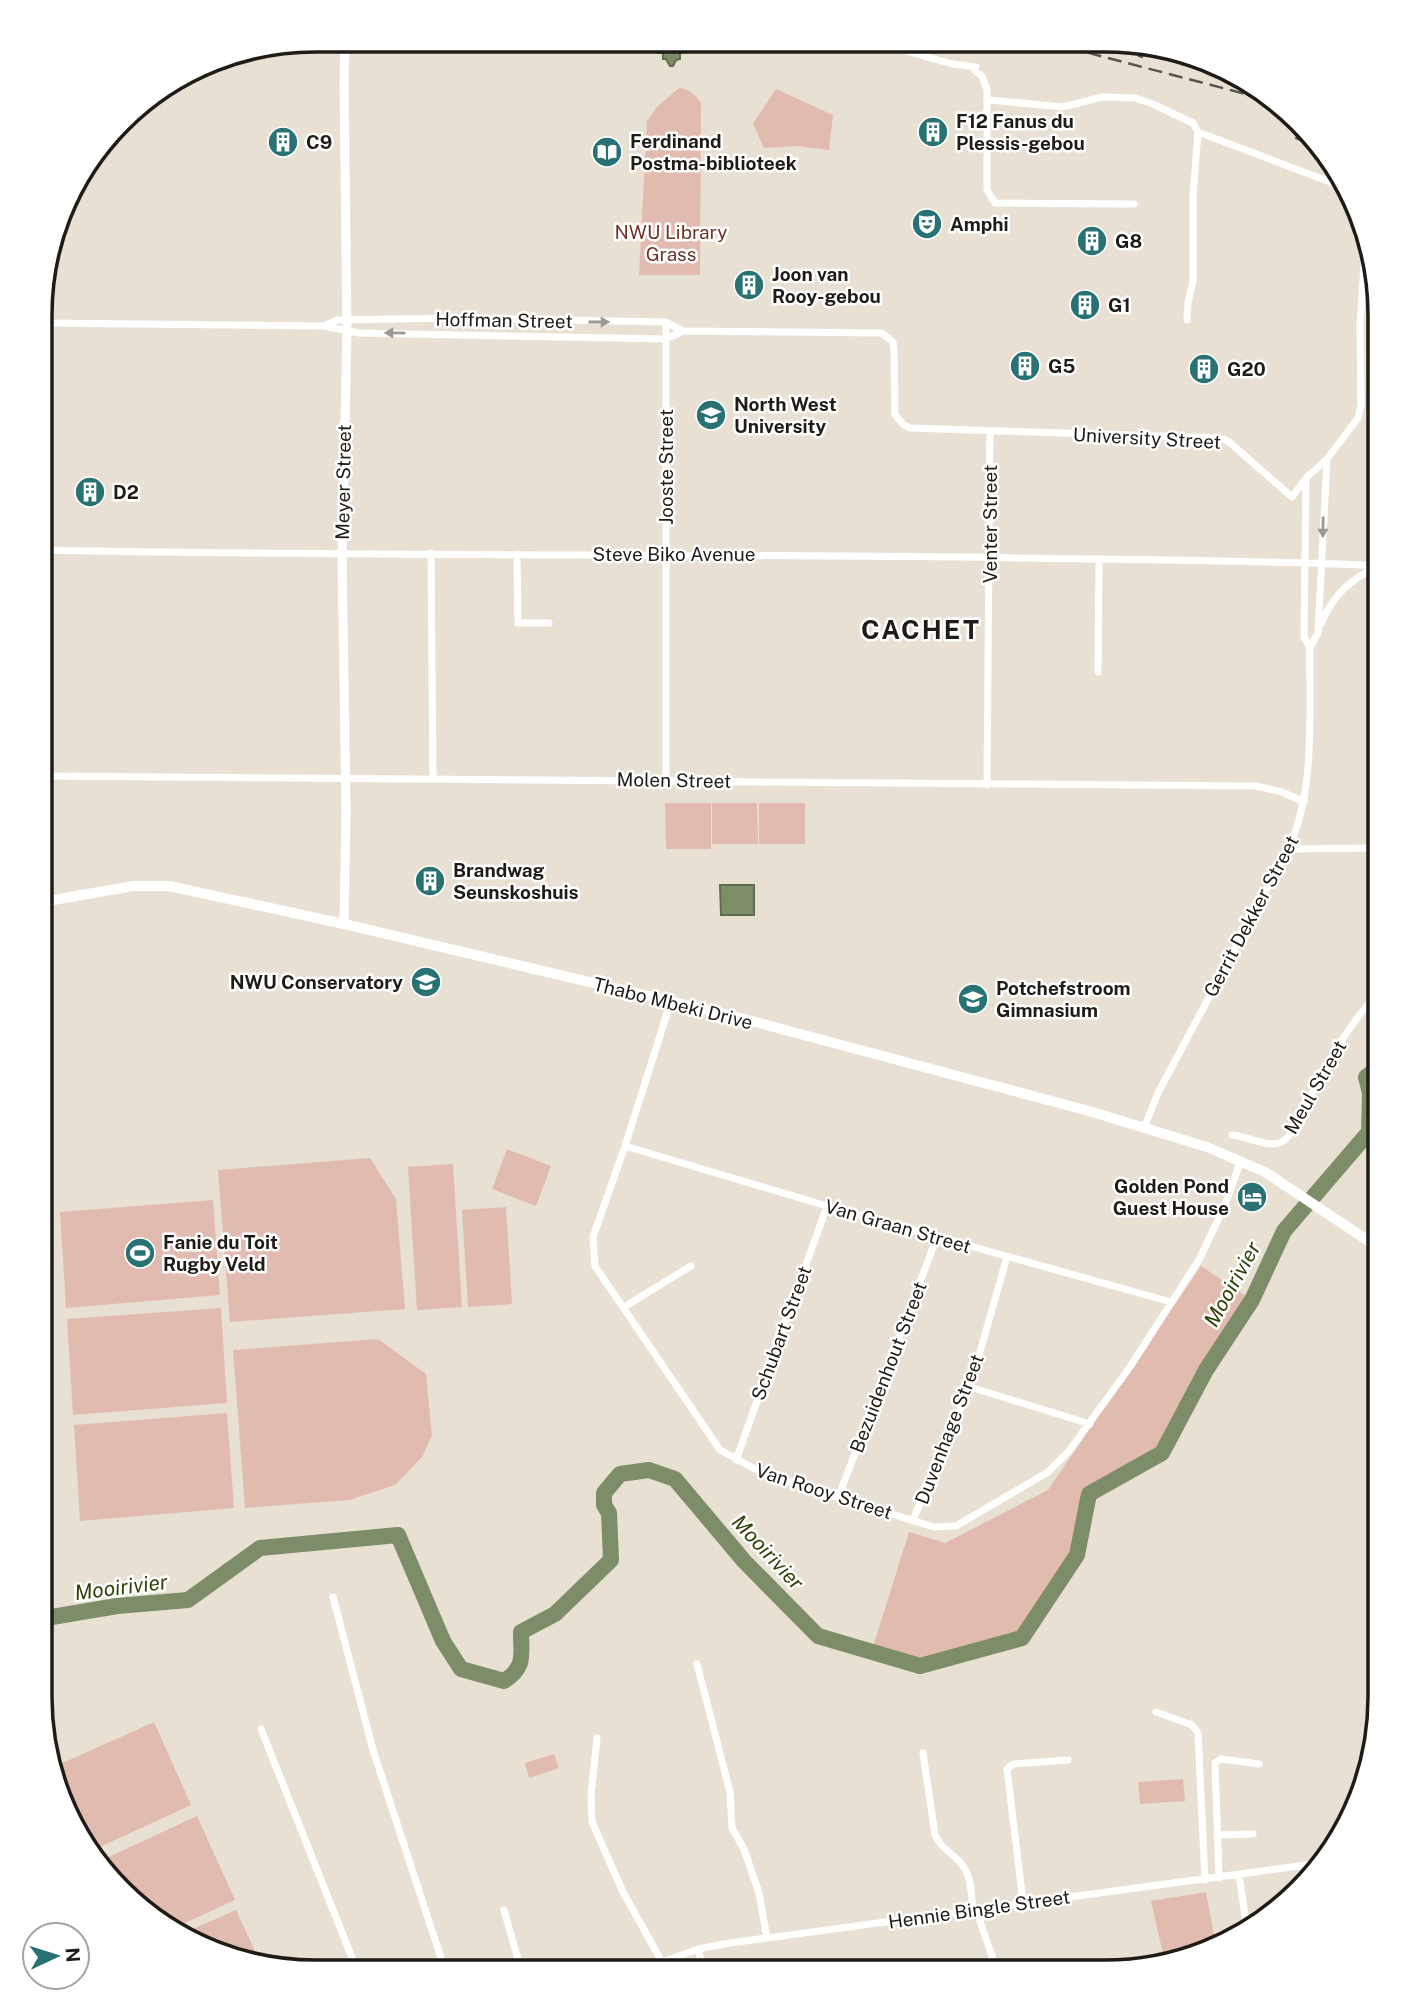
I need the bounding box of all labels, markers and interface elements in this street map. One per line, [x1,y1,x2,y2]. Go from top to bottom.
place label: F12 Fanus du Plessis-gebou [956,110,1085,154]
building icon: F12 Fanus du Plessis-gebou [916,115,950,149]
building icon: C9 [266,125,300,159]
place label: Ferdinand Postma-biblioteek [630,130,797,174]
place label: C9 [306,131,332,153]
library icon: Ferdinand Postma-biblioteek [590,135,624,169]
theatre icon: Amphi [910,207,944,241]
place label: Amphi [950,213,1009,235]
park label: NWU Library Grass [615,221,727,265]
building icon: G8 [1075,224,1109,258]
place label: G8 [1115,230,1142,252]
place label: Joon van Rooy-gebou [772,263,881,307]
building icon: Joon van Rooy-gebou [732,268,766,302]
building icon: G1 [1068,288,1102,322]
place label: G1 [1108,294,1131,316]
street label: Hoffman Street [435,308,573,332]
one-way arrow [588,316,610,328]
one-way arrow [384,327,406,339]
building icon: G5 [1008,349,1042,383]
building icon: G20 [1187,352,1221,386]
place label: G5 [1048,355,1075,377]
place label: G20 [1227,358,1266,380]
place label: North West University [734,393,837,437]
school or university icon: North West University [694,398,728,432]
street label: Jooste Street [655,409,677,525]
street label: University Street [1072,423,1222,453]
street label: Meyer Street [331,424,355,540]
street label: Venter Street [979,465,1001,583]
building icon: D2 [73,475,107,509]
place label: D2 [113,481,139,503]
one-way arrow [1317,516,1329,538]
street label: Steve Biko Avenue [593,543,756,565]
district label: CACHET [861,614,981,645]
street label: Molen Street [617,768,731,792]
street label: Gerrit Dekker Street [1199,832,1303,1000]
place label: Brandwag Seunskoshuis [453,859,579,903]
building icon: Brandwag Seunskoshuis [413,864,447,898]
school or university icon: NWU Conservatory [409,965,443,999]
place label: NWU Conservatory [230,971,403,993]
street label: Thabo Mbeki Drive [591,973,755,1033]
place label: Potchefstroom Gimnasium [996,977,1131,1021]
school or university icon: Potchefstroom Gimnasium [956,982,990,1016]
street label: Meul Street [1279,1036,1351,1138]
place label: Golden Pond Guest House [1113,1175,1229,1219]
hotel icon: Golden Pond Guest House [1235,1180,1269,1214]
street label: Van Graan Street [822,1195,974,1257]
place label: Fanie du Toit Rugby Veld [163,1231,278,1275]
sports icon: Fanie du Toit Rugby Veld [123,1236,157,1270]
water label: Mooirivier [1198,1236,1266,1331]
street label: Schubart Street [746,1263,816,1403]
street label: Bezuidenhout Street [845,1278,931,1456]
street label: Duvenhage Street [910,1351,988,1507]
street label: Van Rooy Street [753,1459,895,1523]
water label: Mooirivier [727,1509,810,1596]
water label: Mooirivier [73,1569,170,1605]
street label: Hennie Bingle Street [887,1885,1071,1933]
north arrow [21,1921,91,1991]
text: N [61,1947,84,1963]

